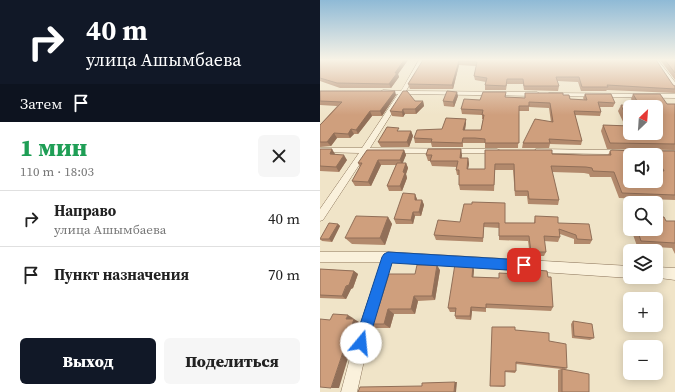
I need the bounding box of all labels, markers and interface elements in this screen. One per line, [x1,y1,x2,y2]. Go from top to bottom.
text: 40 m [86,11,148,49]
icon: right [20,16,72,68]
text: улица Ашымбаева [86,47,241,72]
icon: arrive [70,92,92,114]
text: Затем [20,93,62,114]
north arrow [623,100,663,140]
map controls [623,100,663,380]
text: 1 мин [20,131,87,164]
button: close [258,135,300,177]
button: sound [623,148,663,188]
text: 110 m · 18:03 [20,163,94,180]
button: search [623,196,663,236]
text: Направо [54,200,116,221]
icon: right [20,208,42,230]
text: 40 m [268,208,300,229]
text: улица Ашымбаева [54,221,166,238]
button: layers [623,244,663,284]
pin [507,248,541,282]
icon: arrive [513,254,535,276]
icon: arrive [20,264,42,286]
text: Пункт назначения [54,264,189,285]
text: 70 m [268,264,300,285]
button: + [623,292,663,332]
position arrow [340,322,382,364]
button: Выход [20,338,156,384]
button: Поделиться [164,338,300,384]
button: − [623,340,663,380]

